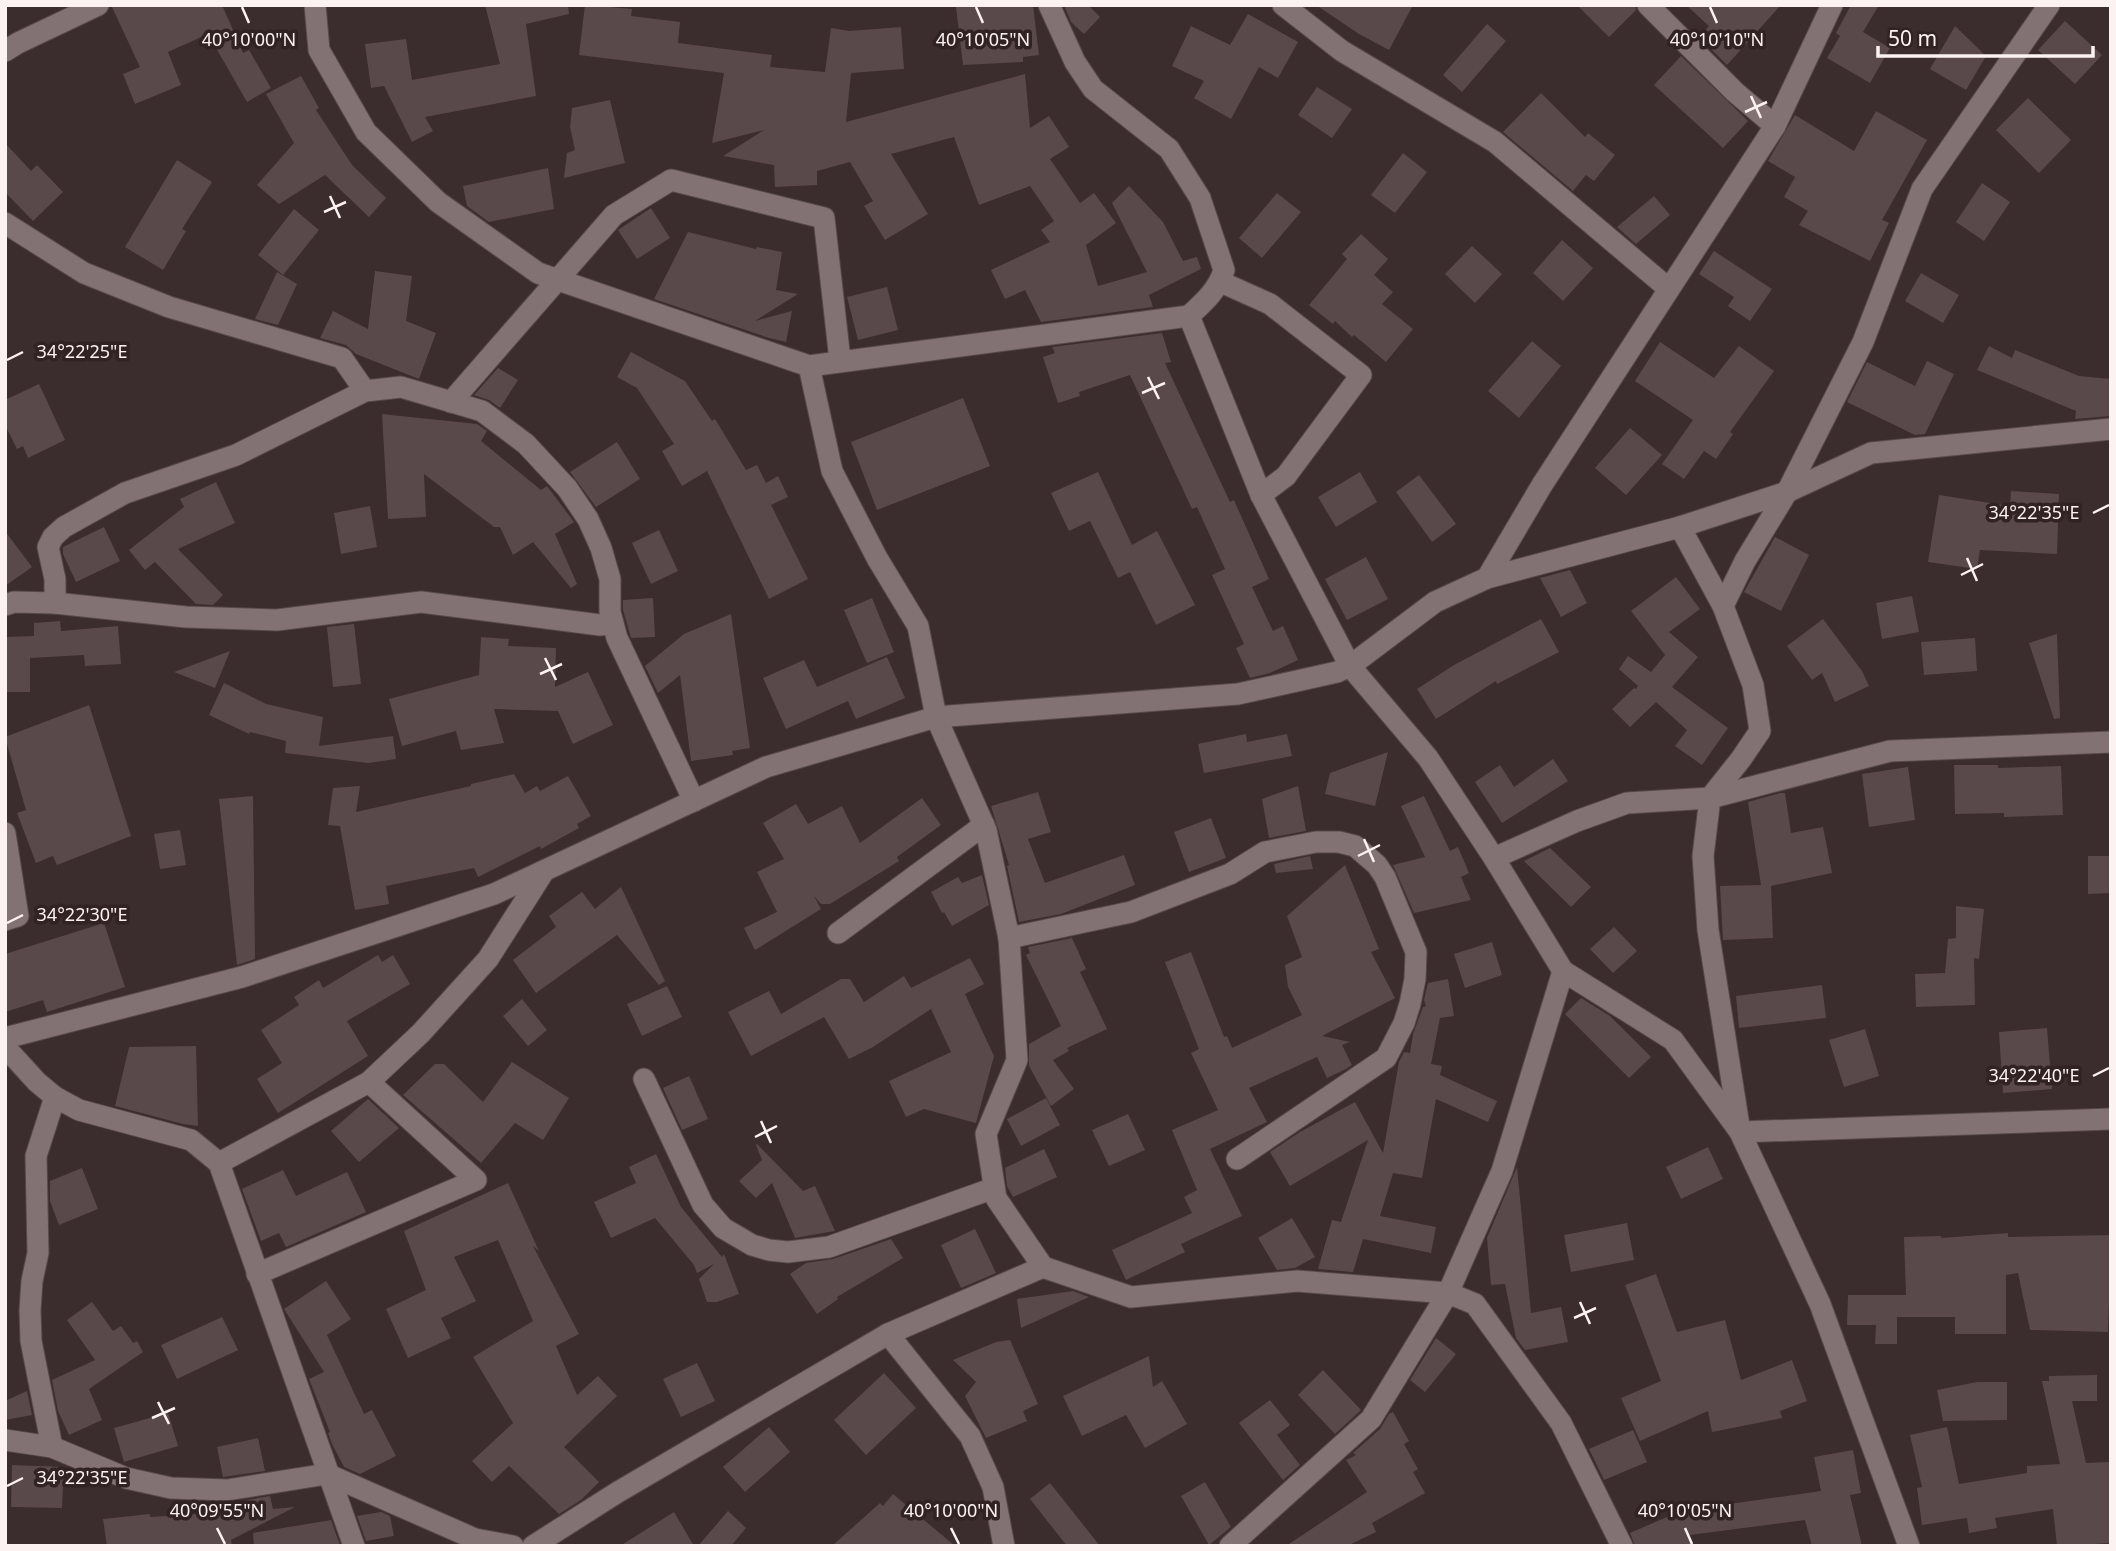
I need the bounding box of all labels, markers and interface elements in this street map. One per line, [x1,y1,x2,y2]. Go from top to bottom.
scale bar [1878,14,2093,58]
text: 50 m [1888,24,1937,52]
text: 40°10'00"N [202,27,296,51]
text: 40°10'05"N [936,27,1030,51]
text: 40°10'10"N [1670,27,1764,51]
text: 34°22'25"E [37,339,127,363]
text: 34°22'35"E [1989,500,2079,524]
text: 34°22'30"E [37,902,127,926]
text: 34°22'40"E [1989,1063,2079,1087]
text: 34°22'35"E [37,1465,127,1489]
text: 40°09'55"N [170,1498,264,1522]
text: 40°10'00"N [904,1498,998,1522]
text: 40°10'05"N [1638,1498,1732,1522]

